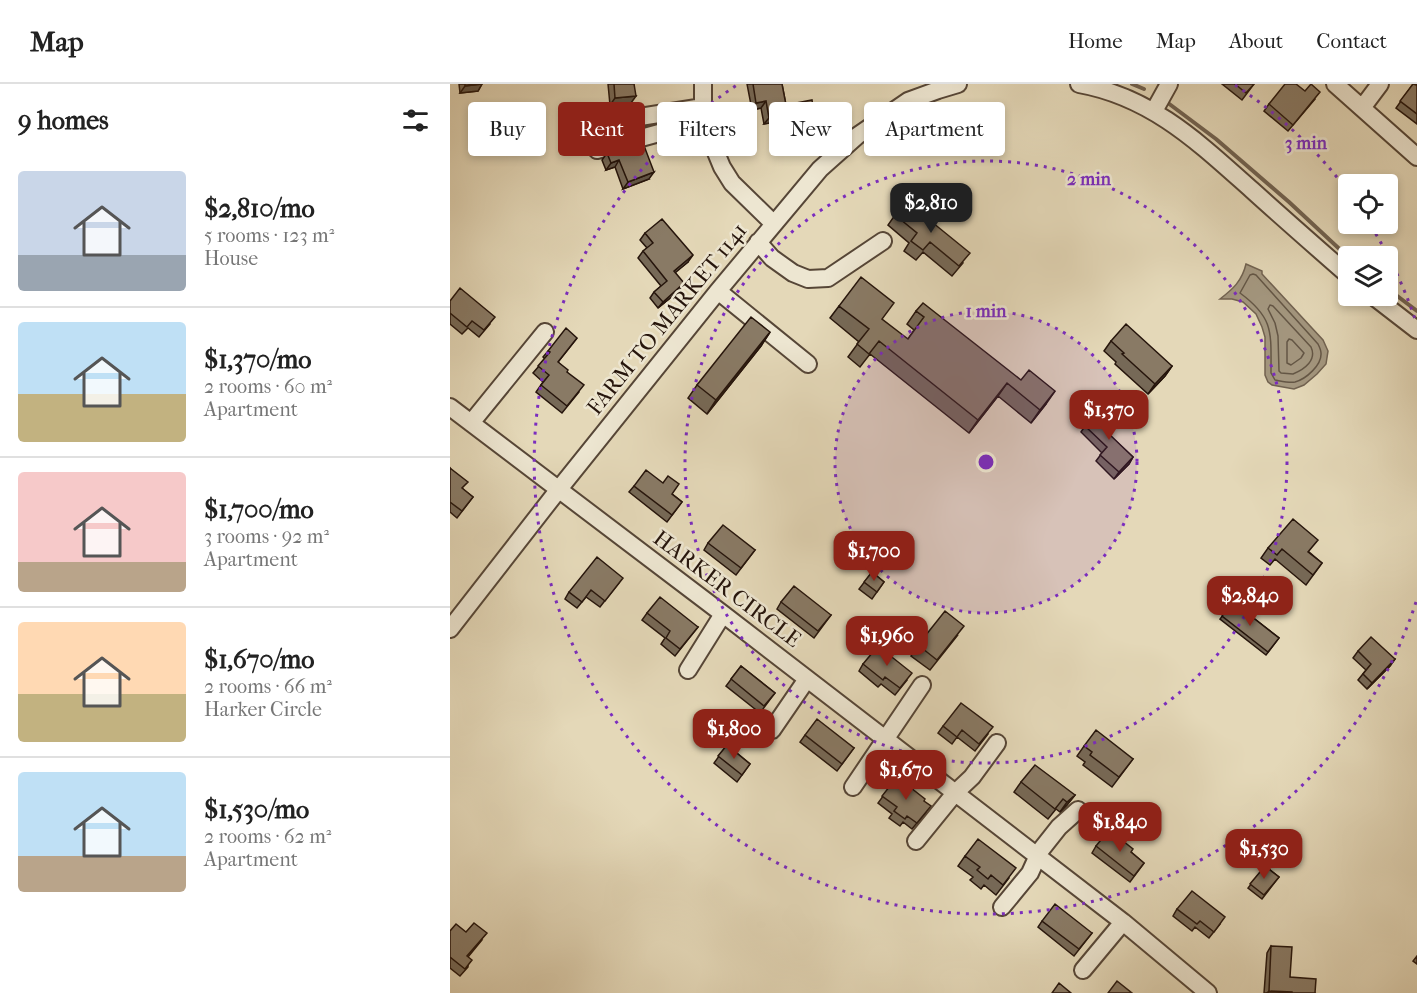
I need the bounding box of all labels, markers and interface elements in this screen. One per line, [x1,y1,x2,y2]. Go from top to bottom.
text: Map [30,25,84,58]
text: Home [1068,29,1123,53]
text: Map [1156,29,1196,53]
text: About [1229,29,1283,53]
text: Contact [1316,29,1387,53]
chip: Buy [468,102,546,156]
chip: Rent [558,102,645,156]
chip: Filters [657,102,757,156]
chip: New [769,102,852,156]
chip: Apartment [864,102,1005,156]
icon: filters [399,104,432,137]
text: 9 homes [18,105,109,136]
text: 3 min [1285,133,1328,154]
text: 2 min [1067,169,1111,190]
map controls [1338,174,1398,306]
button: locate [1338,174,1398,234]
pin: $2,810 [882,183,980,234]
text: $2,810 [904,191,958,214]
text: $2,810/mo [204,193,315,224]
icon: home [66,195,138,267]
street label: FARM TO MARKET 1141 [582,218,752,420]
text: 5 rooms · 123 m² [204,224,334,247]
button: layers [1338,246,1398,306]
text: House [204,247,258,270]
text: 1 min [965,301,1007,322]
text: $1,370/mo [204,344,311,375]
icon: home [66,346,138,418]
text: 2 rooms · 60 m² [204,375,332,398]
pin: $1,370 [1060,390,1158,441]
text: Apartment [204,398,298,421]
text: $1,370 [1084,398,1135,421]
centre of rings [976,452,996,472]
text: $1,700/mo [204,494,314,525]
icon: home [66,496,138,568]
text: 3 rooms · 92 m² [204,525,329,548]
street label: HARKER CIRCLE [648,525,806,653]
pin: $1,700 [825,531,923,582]
text: $1,700 [848,539,900,562]
text: Apartment [204,548,298,571]
pin: $2,840 [1201,576,1299,627]
text: $2,840 [1221,584,1279,607]
pin: $1,960 [838,616,936,667]
text: $1,960 [860,624,914,647]
text: $1,670/mo [204,644,315,675]
icon: home [66,646,138,718]
text: 2 rooms · 66 m² [204,675,332,698]
text: Harker Circle [204,698,322,721]
pin: $1,800 [685,709,783,760]
text: $1,800 [707,717,761,740]
pin: $1,670 [857,750,955,801]
text: $1,670 [879,758,933,781]
text: $1,530/mo [204,794,309,825]
icon: home [66,796,138,868]
pin: $1,840 [1071,802,1169,853]
text: $1,840 [1092,810,1148,833]
text: 2 rooms · 62 m² [204,825,331,848]
pin: $1,530 [1215,829,1313,880]
text: $1,530 [1239,837,1289,860]
text: Apartment [204,848,298,871]

